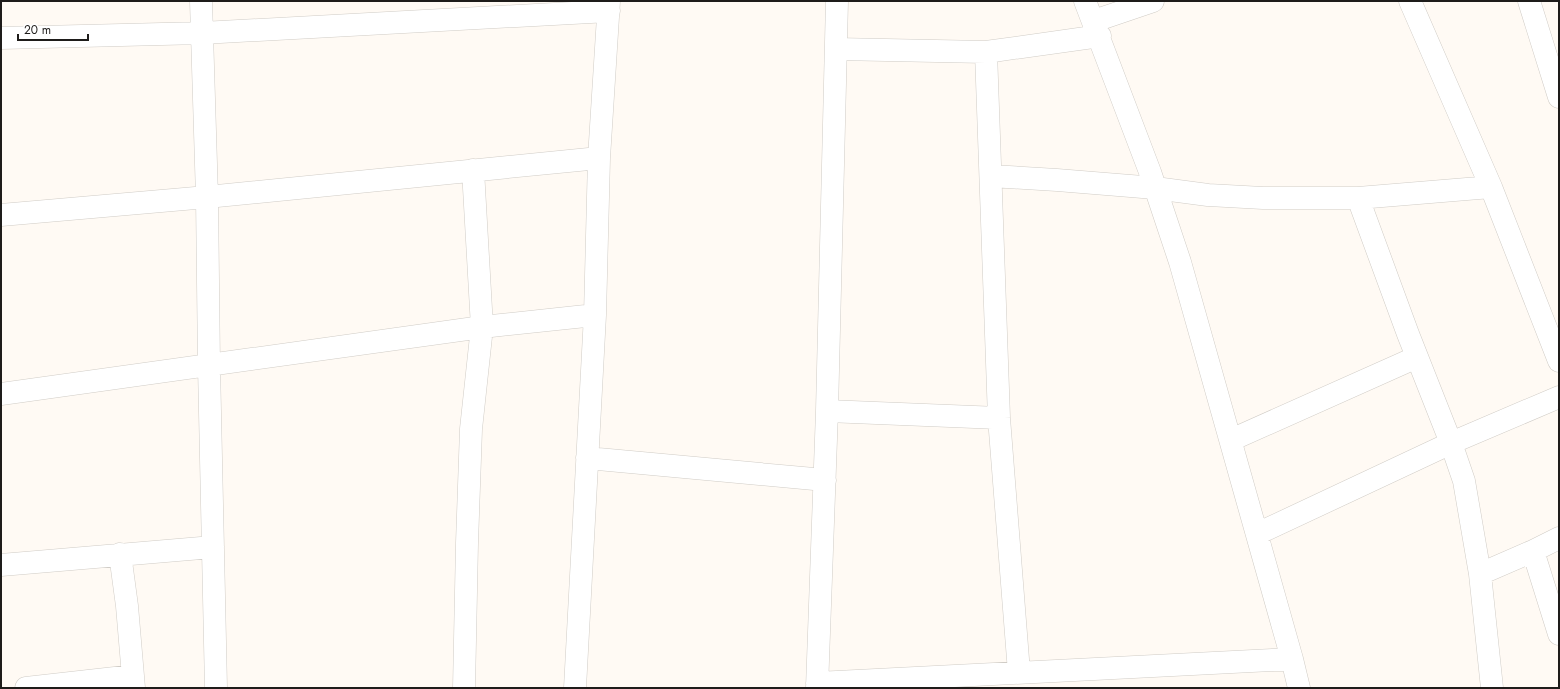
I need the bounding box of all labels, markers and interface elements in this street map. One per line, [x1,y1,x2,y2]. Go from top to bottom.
scale bar [18,16,88,42]
text: 20 m [24,21,51,39]

